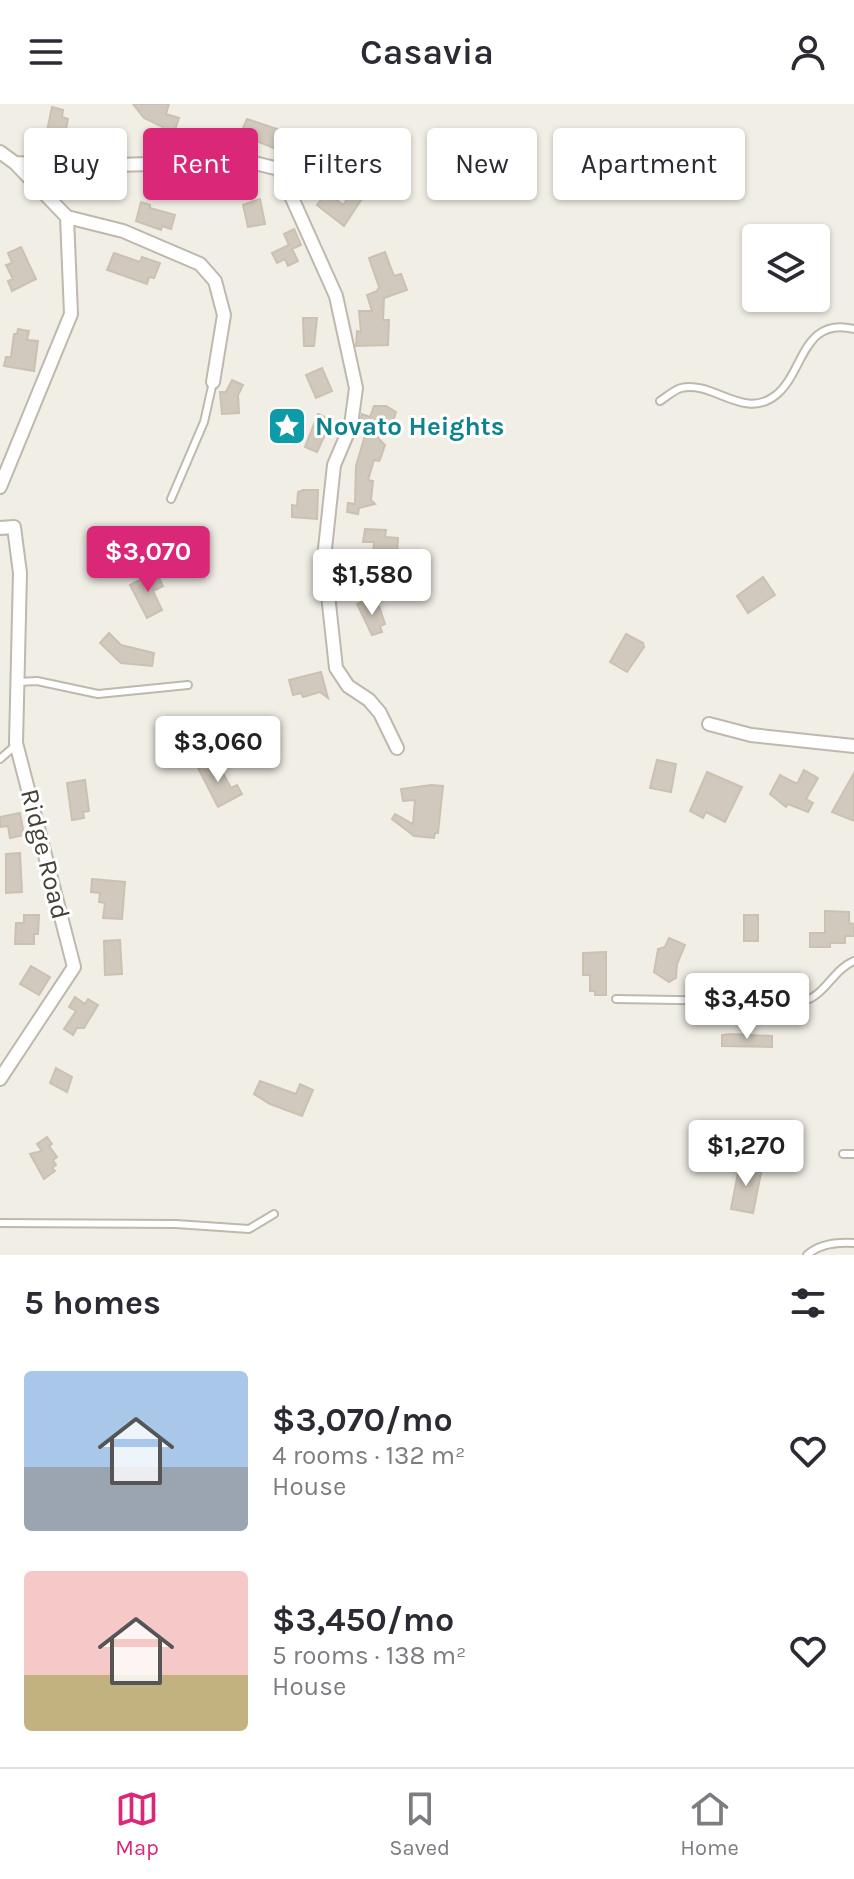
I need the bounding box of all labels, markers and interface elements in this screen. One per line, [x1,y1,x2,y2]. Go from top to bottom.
icon: menu [24,30,68,74]
icon: person [786,30,830,74]
text: Casavia [360,31,494,73]
chip: Buy [24,128,127,200]
chip: Rent [143,128,258,200]
chip: Filters [274,128,411,200]
chip: New [427,128,537,200]
chip: Apartment [553,128,745,200]
map controls [742,224,830,312]
button: layers [742,224,830,312]
place icon: Novato Heights [266,405,308,447]
place label: Novato Heights [315,411,505,442]
pin: $3,070 [83,526,213,594]
text: $3,070 [105,536,191,567]
pin: $1,580 [307,549,437,617]
text: $1,580 [331,559,413,590]
pin: $3,060 [153,716,283,784]
text: $3,060 [173,726,263,757]
street label: Ridge Road [14,786,76,922]
pin: $3,450 [682,973,812,1041]
text: $3,450 [703,983,791,1014]
pin: $1,270 [681,1120,811,1188]
text: $1,270 [707,1130,785,1161]
icon: filters [786,1281,830,1325]
text: 5 homes [24,1283,161,1323]
text: $3,070/mo [272,1400,453,1440]
icon: home [88,1403,184,1499]
icon: heart [786,1429,830,1473]
text: 4 rooms · 132 m² [272,1440,465,1471]
text: House [272,1471,346,1502]
text: $3,450/mo [272,1600,454,1640]
icon: home [88,1603,184,1699]
icon: heart [786,1629,830,1673]
text: 5 rooms · 138 m² [272,1640,467,1671]
text: House [272,1671,346,1702]
tab: Map [115,1787,159,1861]
tab: Saved [389,1787,450,1861]
tab: Home [680,1787,739,1861]

